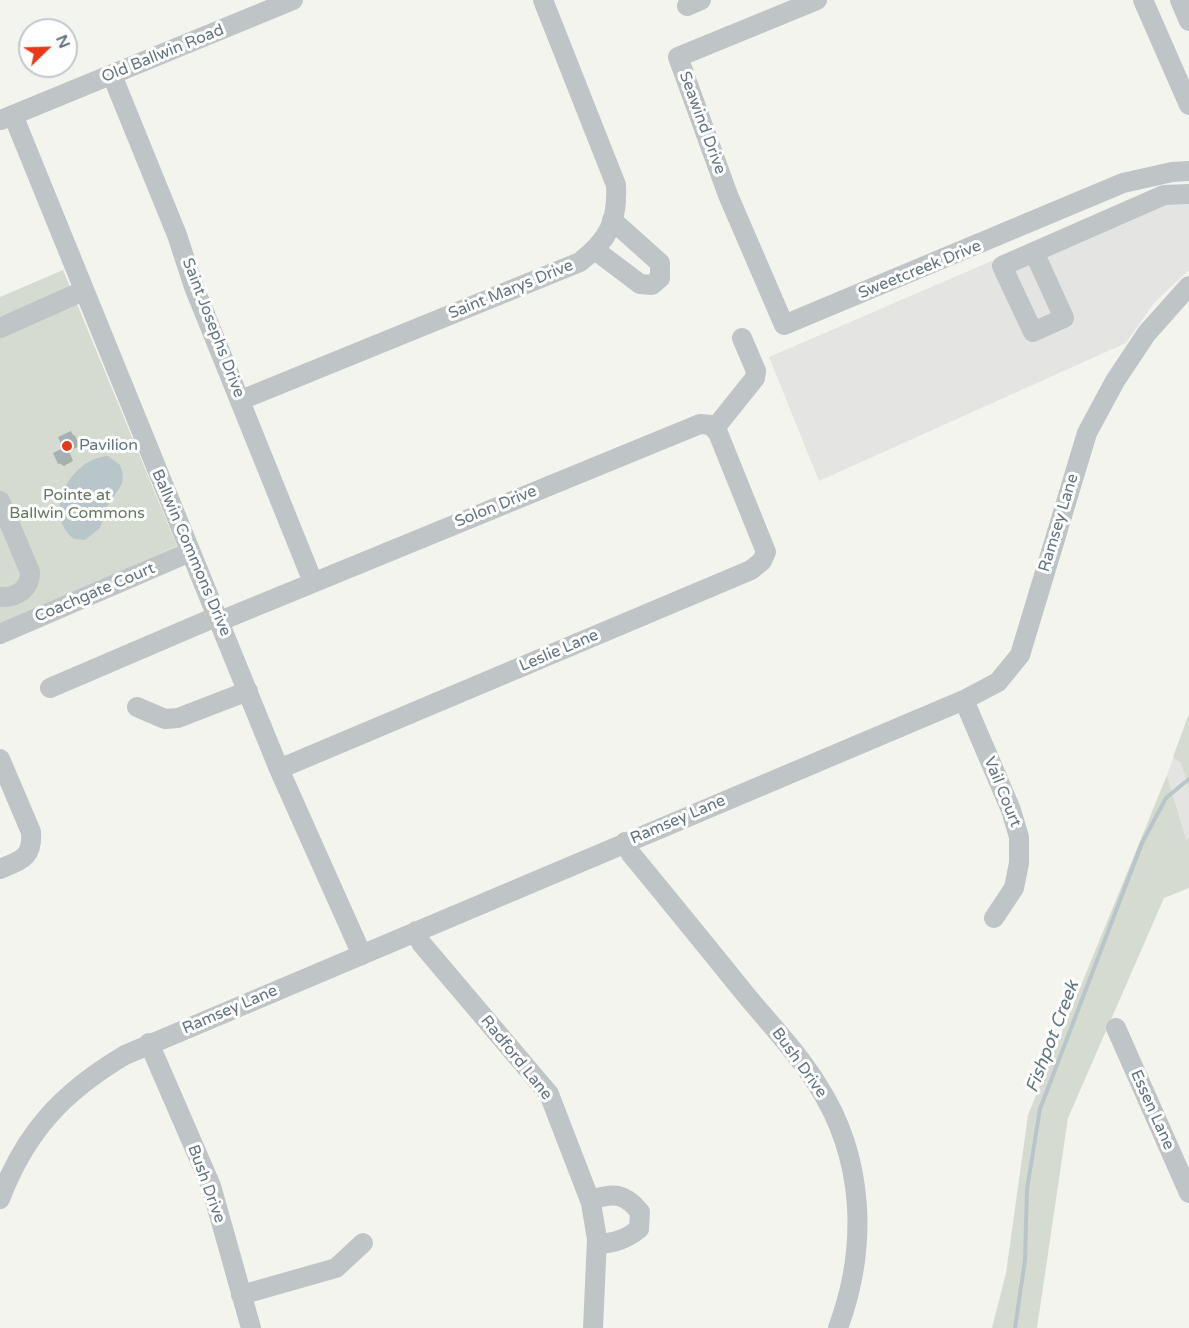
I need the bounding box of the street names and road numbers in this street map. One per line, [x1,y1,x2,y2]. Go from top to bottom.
street label: Old Ballwin Road [99,21,227,87]
street label: Seawind Drive [675,69,729,177]
street label: Sweetcreek Drive [856,237,984,303]
street label: Saint Josephs Drive [178,256,248,400]
street label: Saint Marys Drive [446,256,576,324]
street label: Ballwin Commons Drive [147,467,235,639]
street label: Ramsey Lane [1035,472,1083,574]
street label: Solon Drive [452,482,540,532]
street label: Coachgate Court [32,559,158,627]
street label: Leslie Lane [517,626,601,676]
street label: Vail Court [979,754,1025,830]
street label: Ramsey Lane [628,791,728,849]
street label: Ramsey Lane [180,981,280,1039]
street label: Radford Lane [476,1012,556,1104]
street label: Bush Drive [767,1024,831,1102]
street label: Essen Lane [1126,1067,1178,1153]
street label: Bush Drive [183,1142,229,1226]

